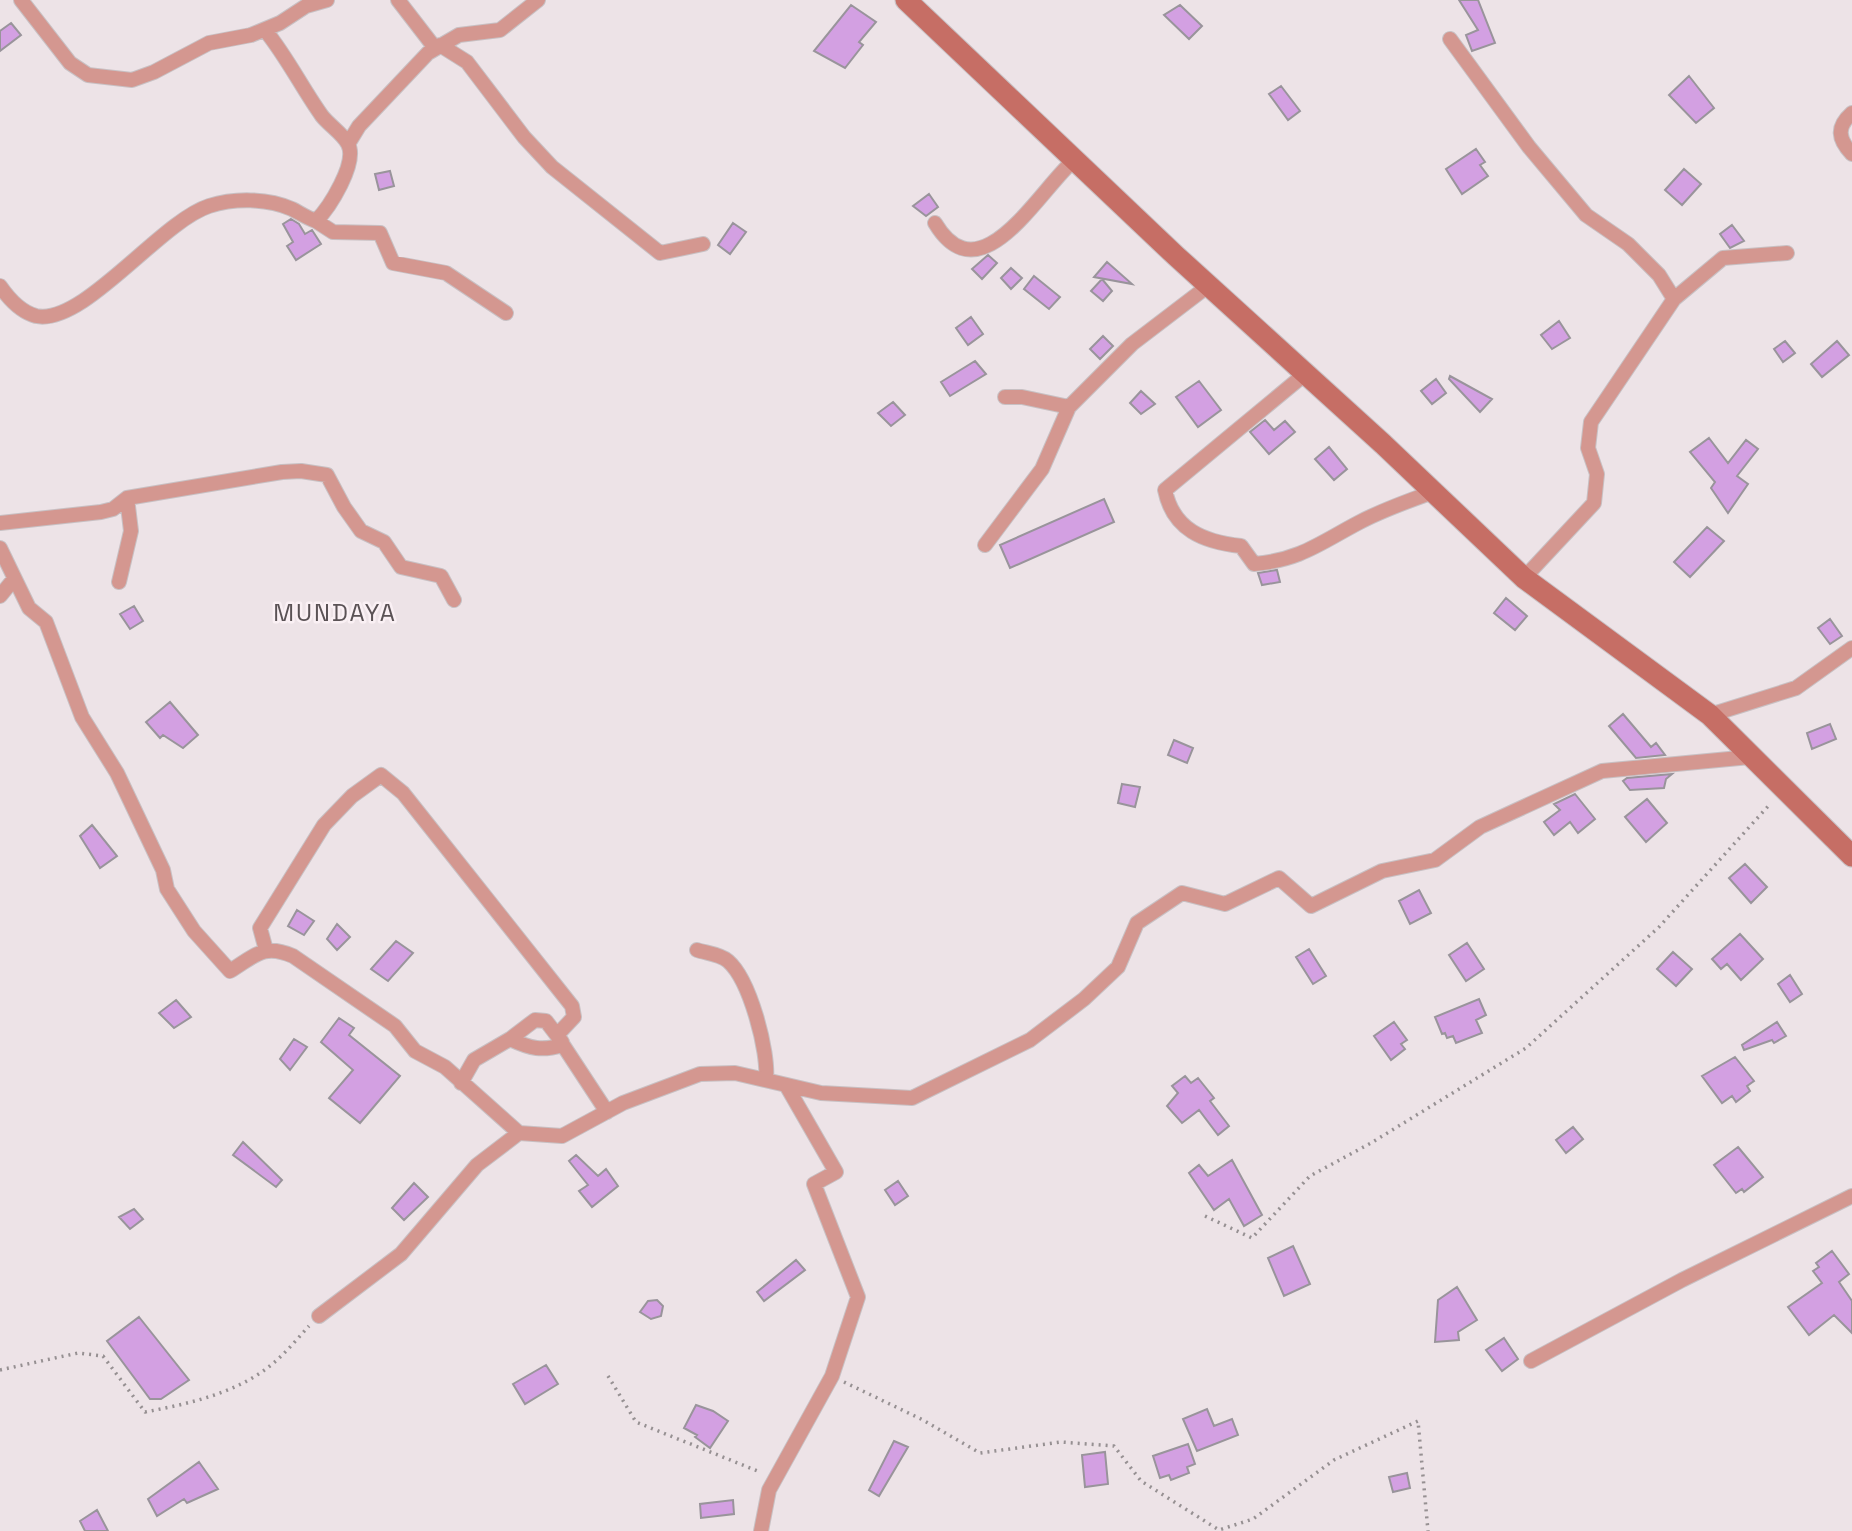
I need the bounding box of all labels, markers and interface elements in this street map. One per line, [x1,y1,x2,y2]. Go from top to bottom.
district label: MUNDAYA [273,597,397,628]

